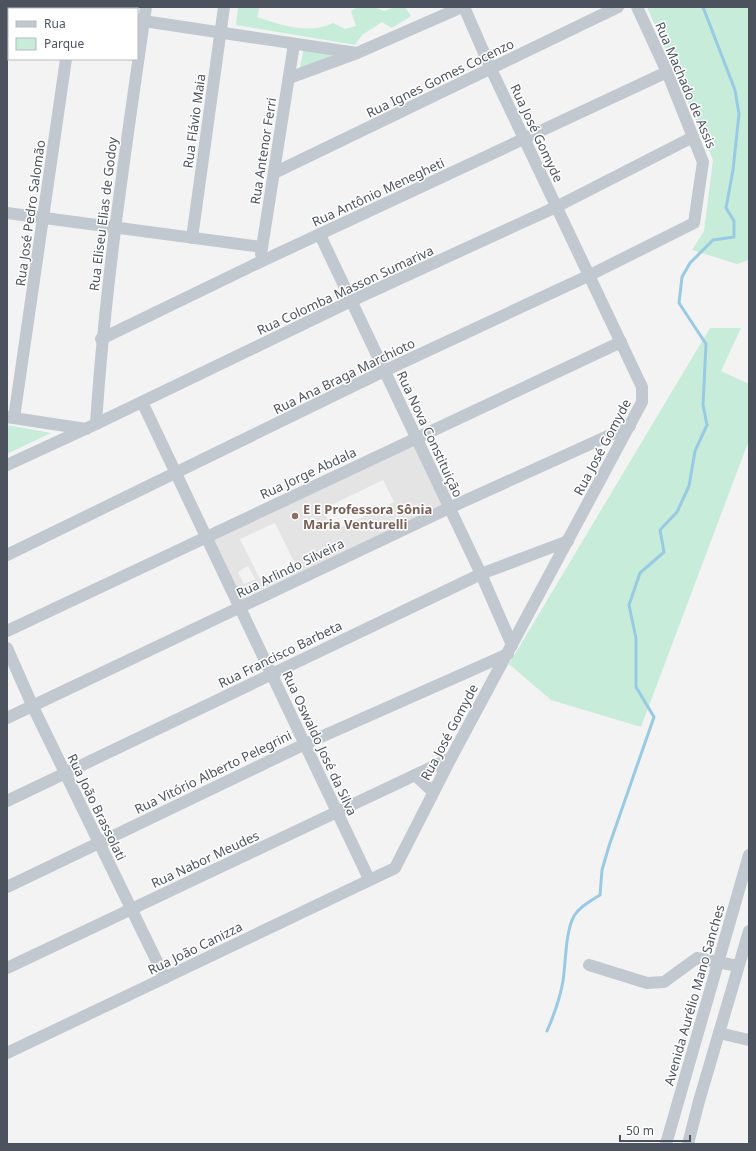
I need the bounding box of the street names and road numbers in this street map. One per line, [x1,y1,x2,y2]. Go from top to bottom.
street label: Rua Machado de Assis [651,19,721,151]
street label: Rua Ignes Gomes Cocenzo [363,34,517,122]
street label: Rua Flávio Maia [178,73,210,169]
street label: Rua José Gomyde [506,81,568,185]
street label: Rua Antenor Ferri [246,96,280,206]
street label: Rua Eliseu Elias de Godoy [85,136,121,292]
street label: Rua José Pedro Salomão [11,139,49,287]
street label: Rua Antônio Menegheti [309,153,447,231]
street label: Rua Colomba Masson Sumariva [254,241,436,339]
street label: Rua Ana Braga Marchioto [270,334,418,418]
street label: Rua Nova Constituição [393,368,467,500]
street label: Rua José Gomyde [569,396,635,498]
street label: Rua Jorge Abdala [257,443,359,503]
street label: Rua Arlindo Silveira [233,534,347,602]
street label: Rua Francisco Barbeta [215,616,345,692]
street label: Rua Oswaldo José da Silva [278,668,362,818]
street label: Rua José Gomyde [416,681,482,783]
street label: Rua Vitório Alberto Pelegrini [131,726,295,818]
street label: Rua João Brassolati [63,751,131,863]
street label: Rua Nabor Meudes [148,826,262,892]
street label: Avenida Aurélio Mano Sanches [659,902,729,1088]
street label: Rua João Canizza [145,917,245,979]

